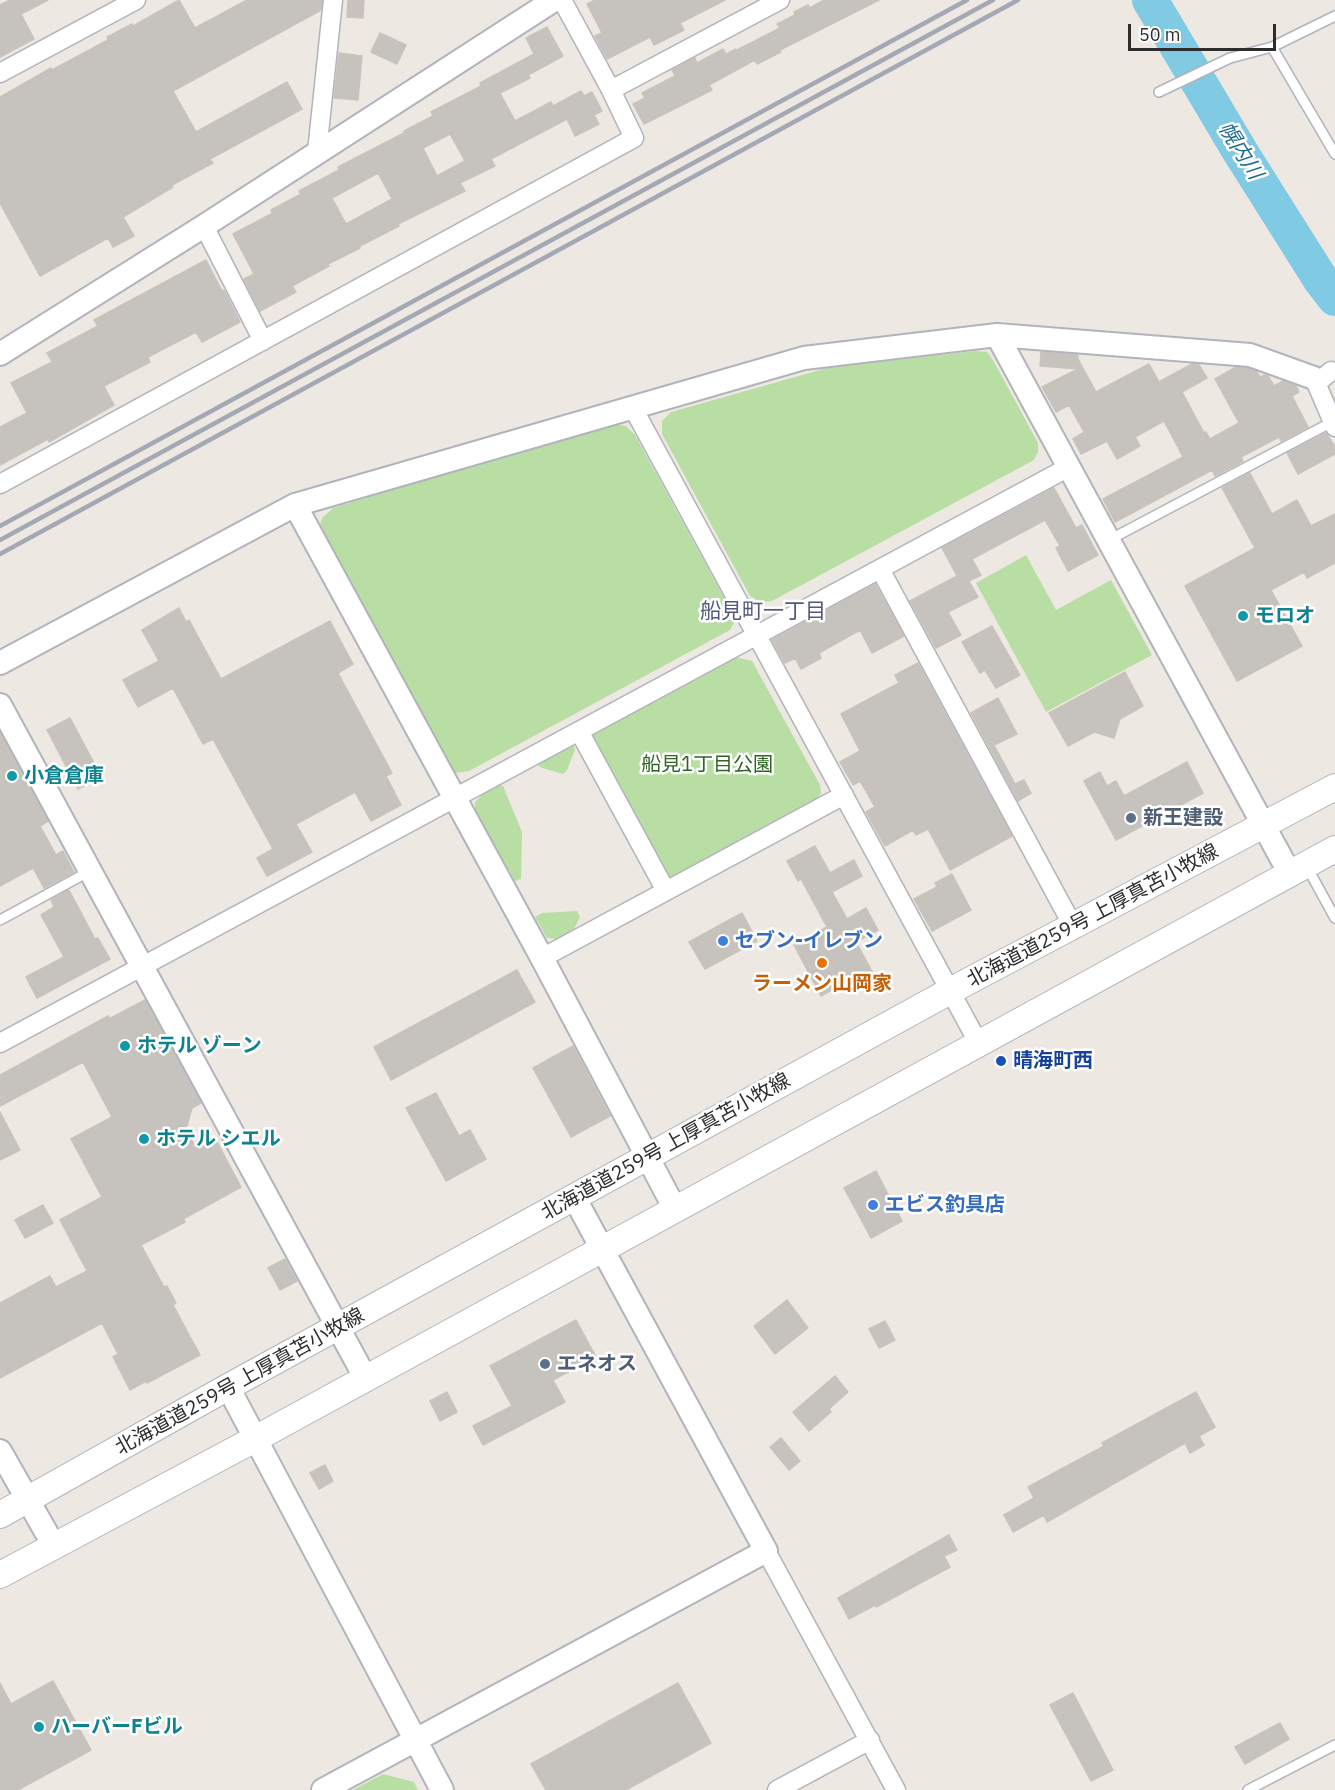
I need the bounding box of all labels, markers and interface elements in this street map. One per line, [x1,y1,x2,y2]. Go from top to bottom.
scale bar [1131,12,1280,50]
text: 50 m [1139,23,1181,46]
water label: 幌内川 [1213,118,1267,184]
district label: 船見町一丁目 [700,599,826,625]
place label: モロオ [1255,604,1315,628]
marker: モロオ [1236,609,1250,623]
park label: 船見1丁目公園 [641,753,773,777]
place label: 小倉倉庫 [24,764,104,788]
marker: 小倉倉庫 [5,769,19,783]
place label: 新王建設 [1143,806,1223,830]
marker: 新王建設 [1124,811,1138,825]
street label: 北海道道259号 上厚真苫小牧線 [963,840,1223,992]
place label: セブン-イレブン [735,929,883,953]
marker: セブン-イレブン [716,934,730,948]
marker: ラーメン山岡家 [815,956,829,970]
place label: ラーメン山岡家 [752,972,892,996]
place label: ホテル ゾーン [137,1034,262,1058]
marker: ホテル ゾーン [118,1039,132,1053]
place label: 晴海町西 [1013,1049,1093,1073]
marker: 晴海町西 [994,1054,1008,1068]
street label: 北海道道259号 上厚真苫小牧線 [537,1068,795,1226]
place label: ホテル シエル [156,1127,281,1151]
marker: ホテル シエル [137,1132,151,1146]
place label: エビス釣具店 [885,1193,1005,1217]
marker: エビス釣具店 [866,1198,880,1212]
street label: 北海道道259号 上厚真苫小牧線 [111,1303,369,1461]
place label: エネオス [557,1352,637,1376]
marker: エネオス [538,1357,552,1371]
place label: ハーバーFビル [51,1715,183,1739]
marker: ハーバーFビル [32,1720,46,1734]

